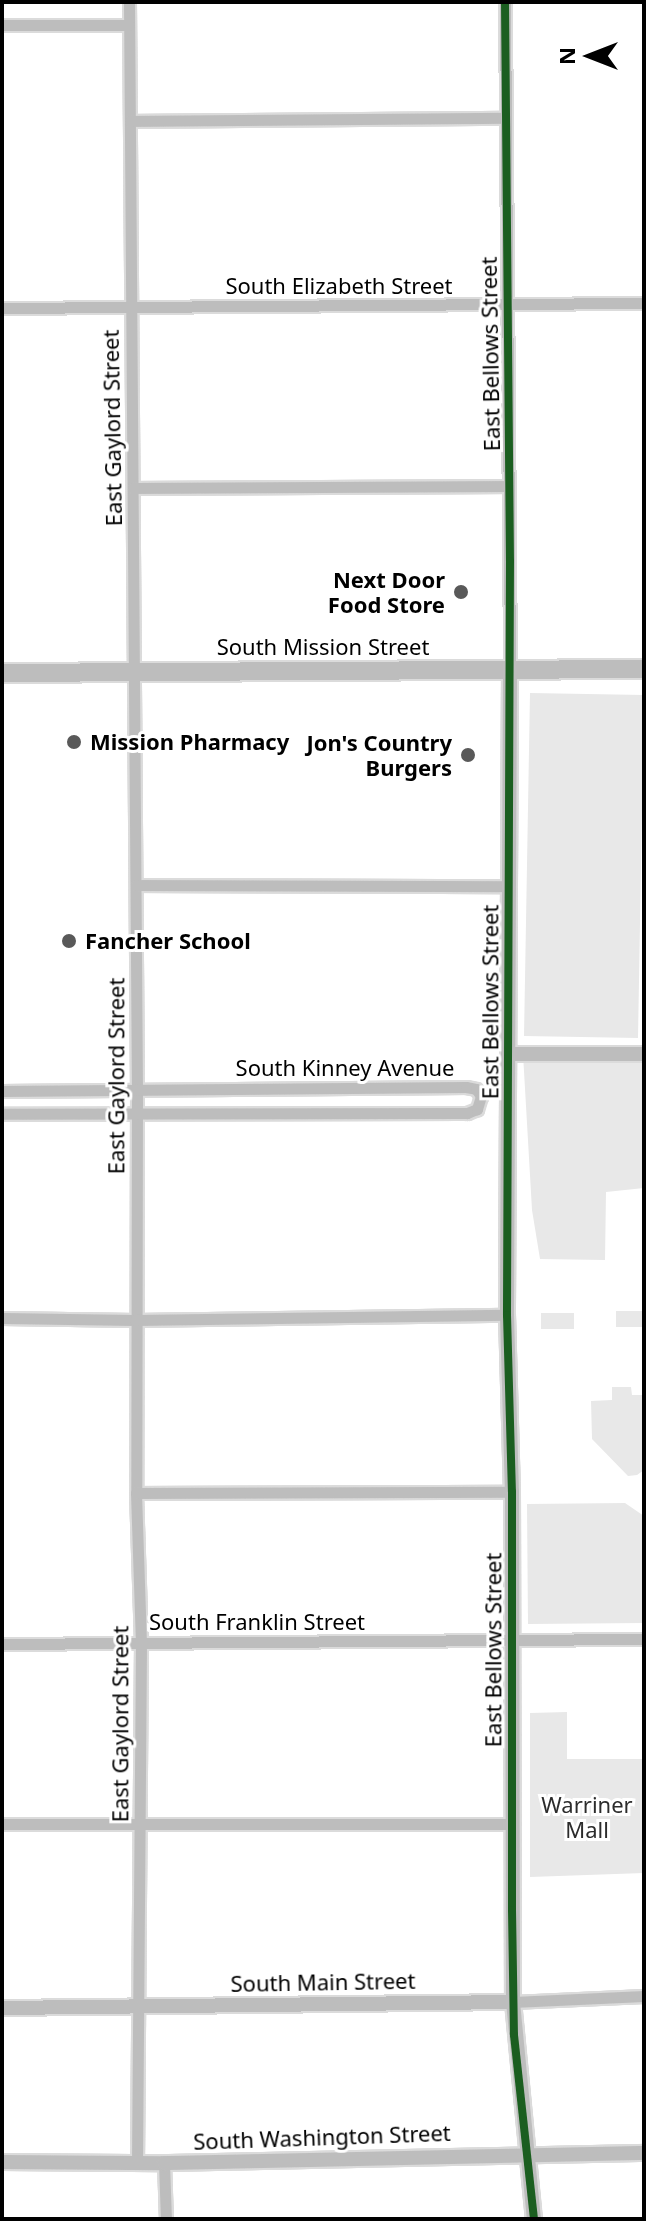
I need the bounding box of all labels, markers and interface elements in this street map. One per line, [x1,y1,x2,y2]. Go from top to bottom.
north arrow [550,16,630,96]
text: N [551,47,581,65]
street label: East Bellows Street [475,256,505,452]
street label: South Elizabeth Street [225,273,453,299]
street label: East Gaylord Street [97,329,127,527]
place label: Next Door Food Store [328,566,445,618]
marker: Next Door Food Store [452,583,470,601]
street label: South Mission Street [217,634,429,660]
place label: Mission Pharmacy [90,729,289,755]
place label: Jon's Country Burgers [307,729,452,780]
marker: Mission Pharmacy [65,733,83,751]
marker: Jon's Country Burgers [459,746,477,764]
street label: East Bellows Street [477,905,503,1099]
place label: Fancher School [85,928,251,954]
marker: Fancher School [60,932,78,950]
street label: East Gaylord Street [103,978,129,1174]
street label: South Kinney Avenue [236,1055,454,1081]
street label: East Bellows Street [480,1553,506,1747]
street label: South Franklin Street [149,1609,365,1635]
street label: East Gaylord Street [107,1626,133,1822]
park label: Warriner Mall [541,1791,633,1842]
street label: South Main Street [230,1967,416,1997]
street label: South Washington Street [193,2119,451,2155]

